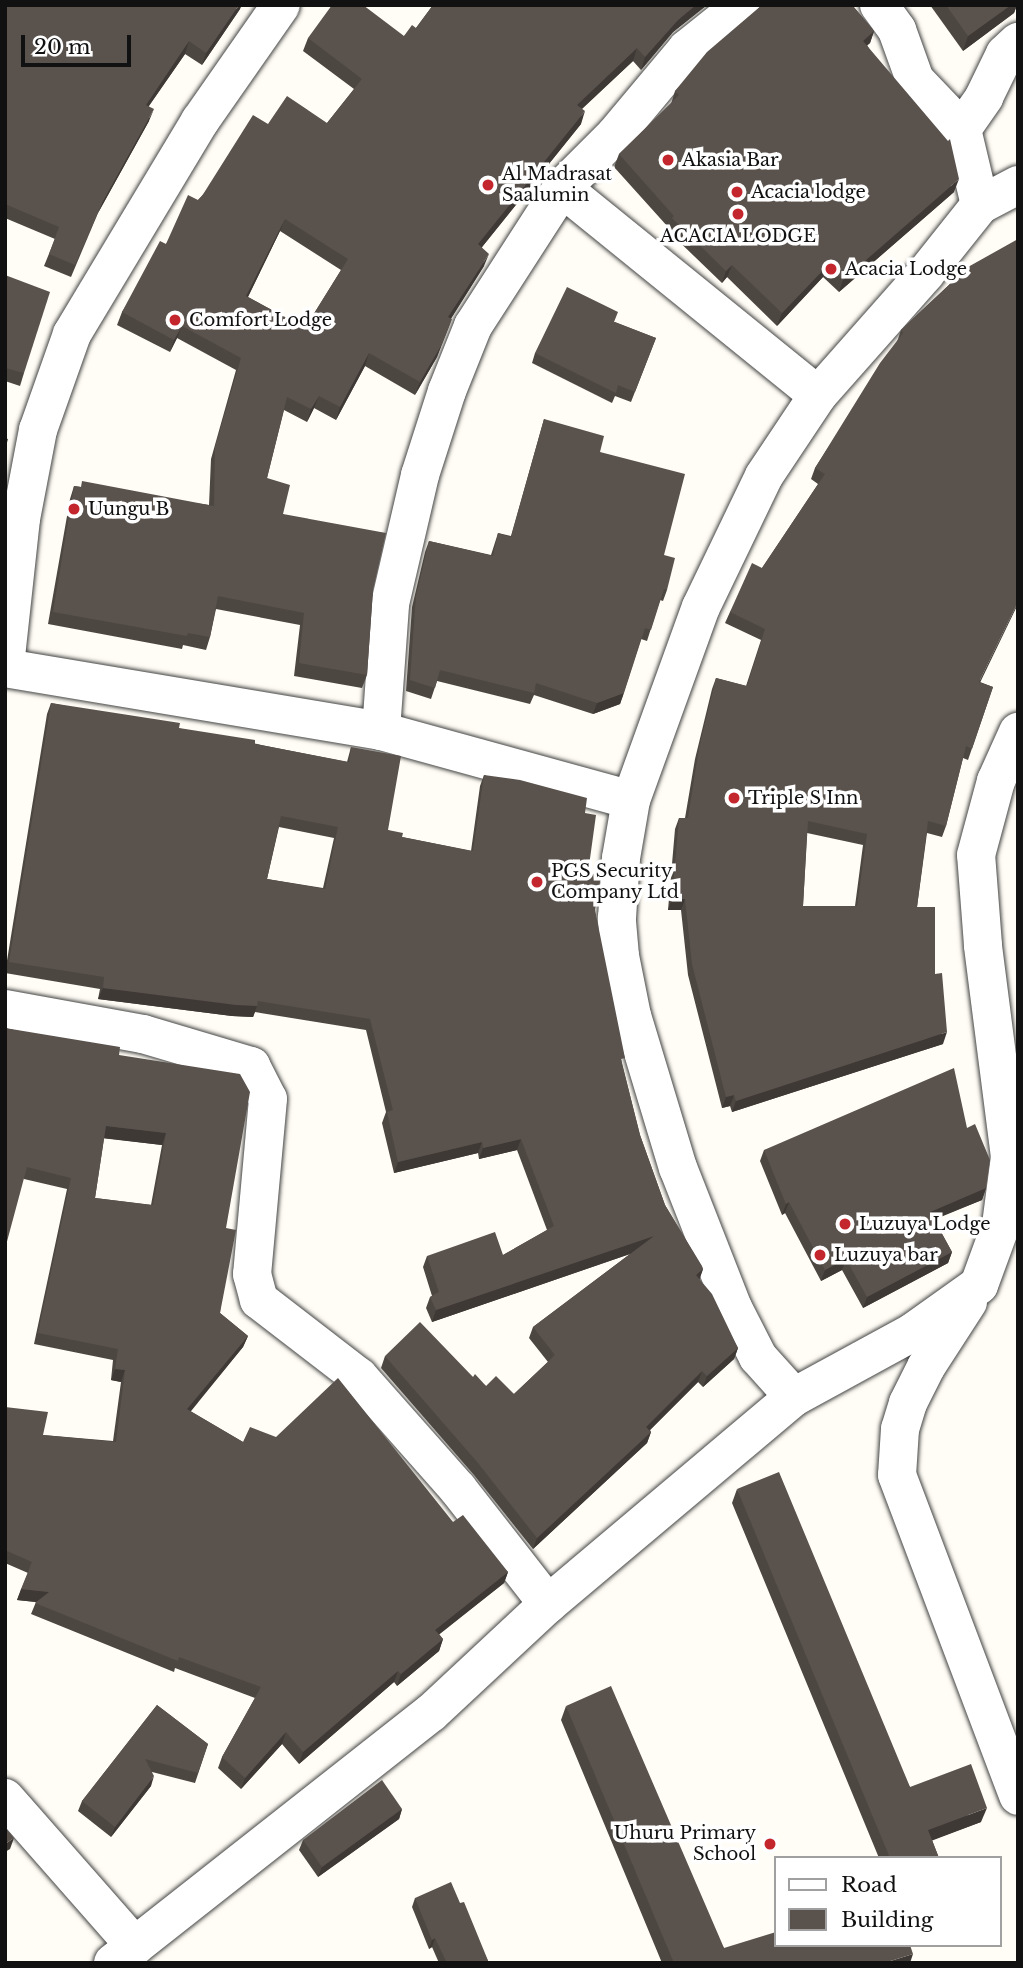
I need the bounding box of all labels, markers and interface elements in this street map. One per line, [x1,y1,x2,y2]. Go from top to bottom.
scale bar [24,21,135,65]
text: 20 m [34,34,91,60]
place label: Akasia Bar [682,149,779,171]
marker: Akasia Bar [660,152,676,168]
place label: Al Madrasat Saalumin [502,164,612,206]
marker: Al Madrasat Saalumin [480,177,496,193]
place label: Acacia lodge [751,181,866,203]
marker: Acacia lodge [729,184,745,200]
marker: ACACIA LODGE [730,206,746,222]
place label: ACACIA LODGE [660,225,816,247]
place label: Acacia Lodge [845,258,967,280]
marker: Acacia Lodge [823,261,839,277]
place label: Comfort Lodge [189,309,332,331]
marker: Comfort Lodge [167,312,183,328]
place label: Uungu B [88,498,169,520]
marker: Uungu B [66,501,82,517]
place label: Triple S Inn [748,787,858,809]
marker: Triple S Inn [726,790,742,806]
place label: PGS Security Company Ltd [551,861,679,903]
marker: PGS Security Company Ltd [529,874,545,890]
place label: Luzuya Lodge [859,1213,991,1235]
marker: Luzuya Lodge [837,1216,853,1232]
place label: Luzuya bar [834,1244,938,1266]
marker: Luzuya bar [812,1247,828,1263]
place label: Uhuru Primary School [614,1823,756,1866]
marker: Uhuru Primary School [762,1836,778,1852]
legend [774,1856,1002,1947]
text: Road [841,1872,897,1898]
text: Building [841,1907,933,1933]

